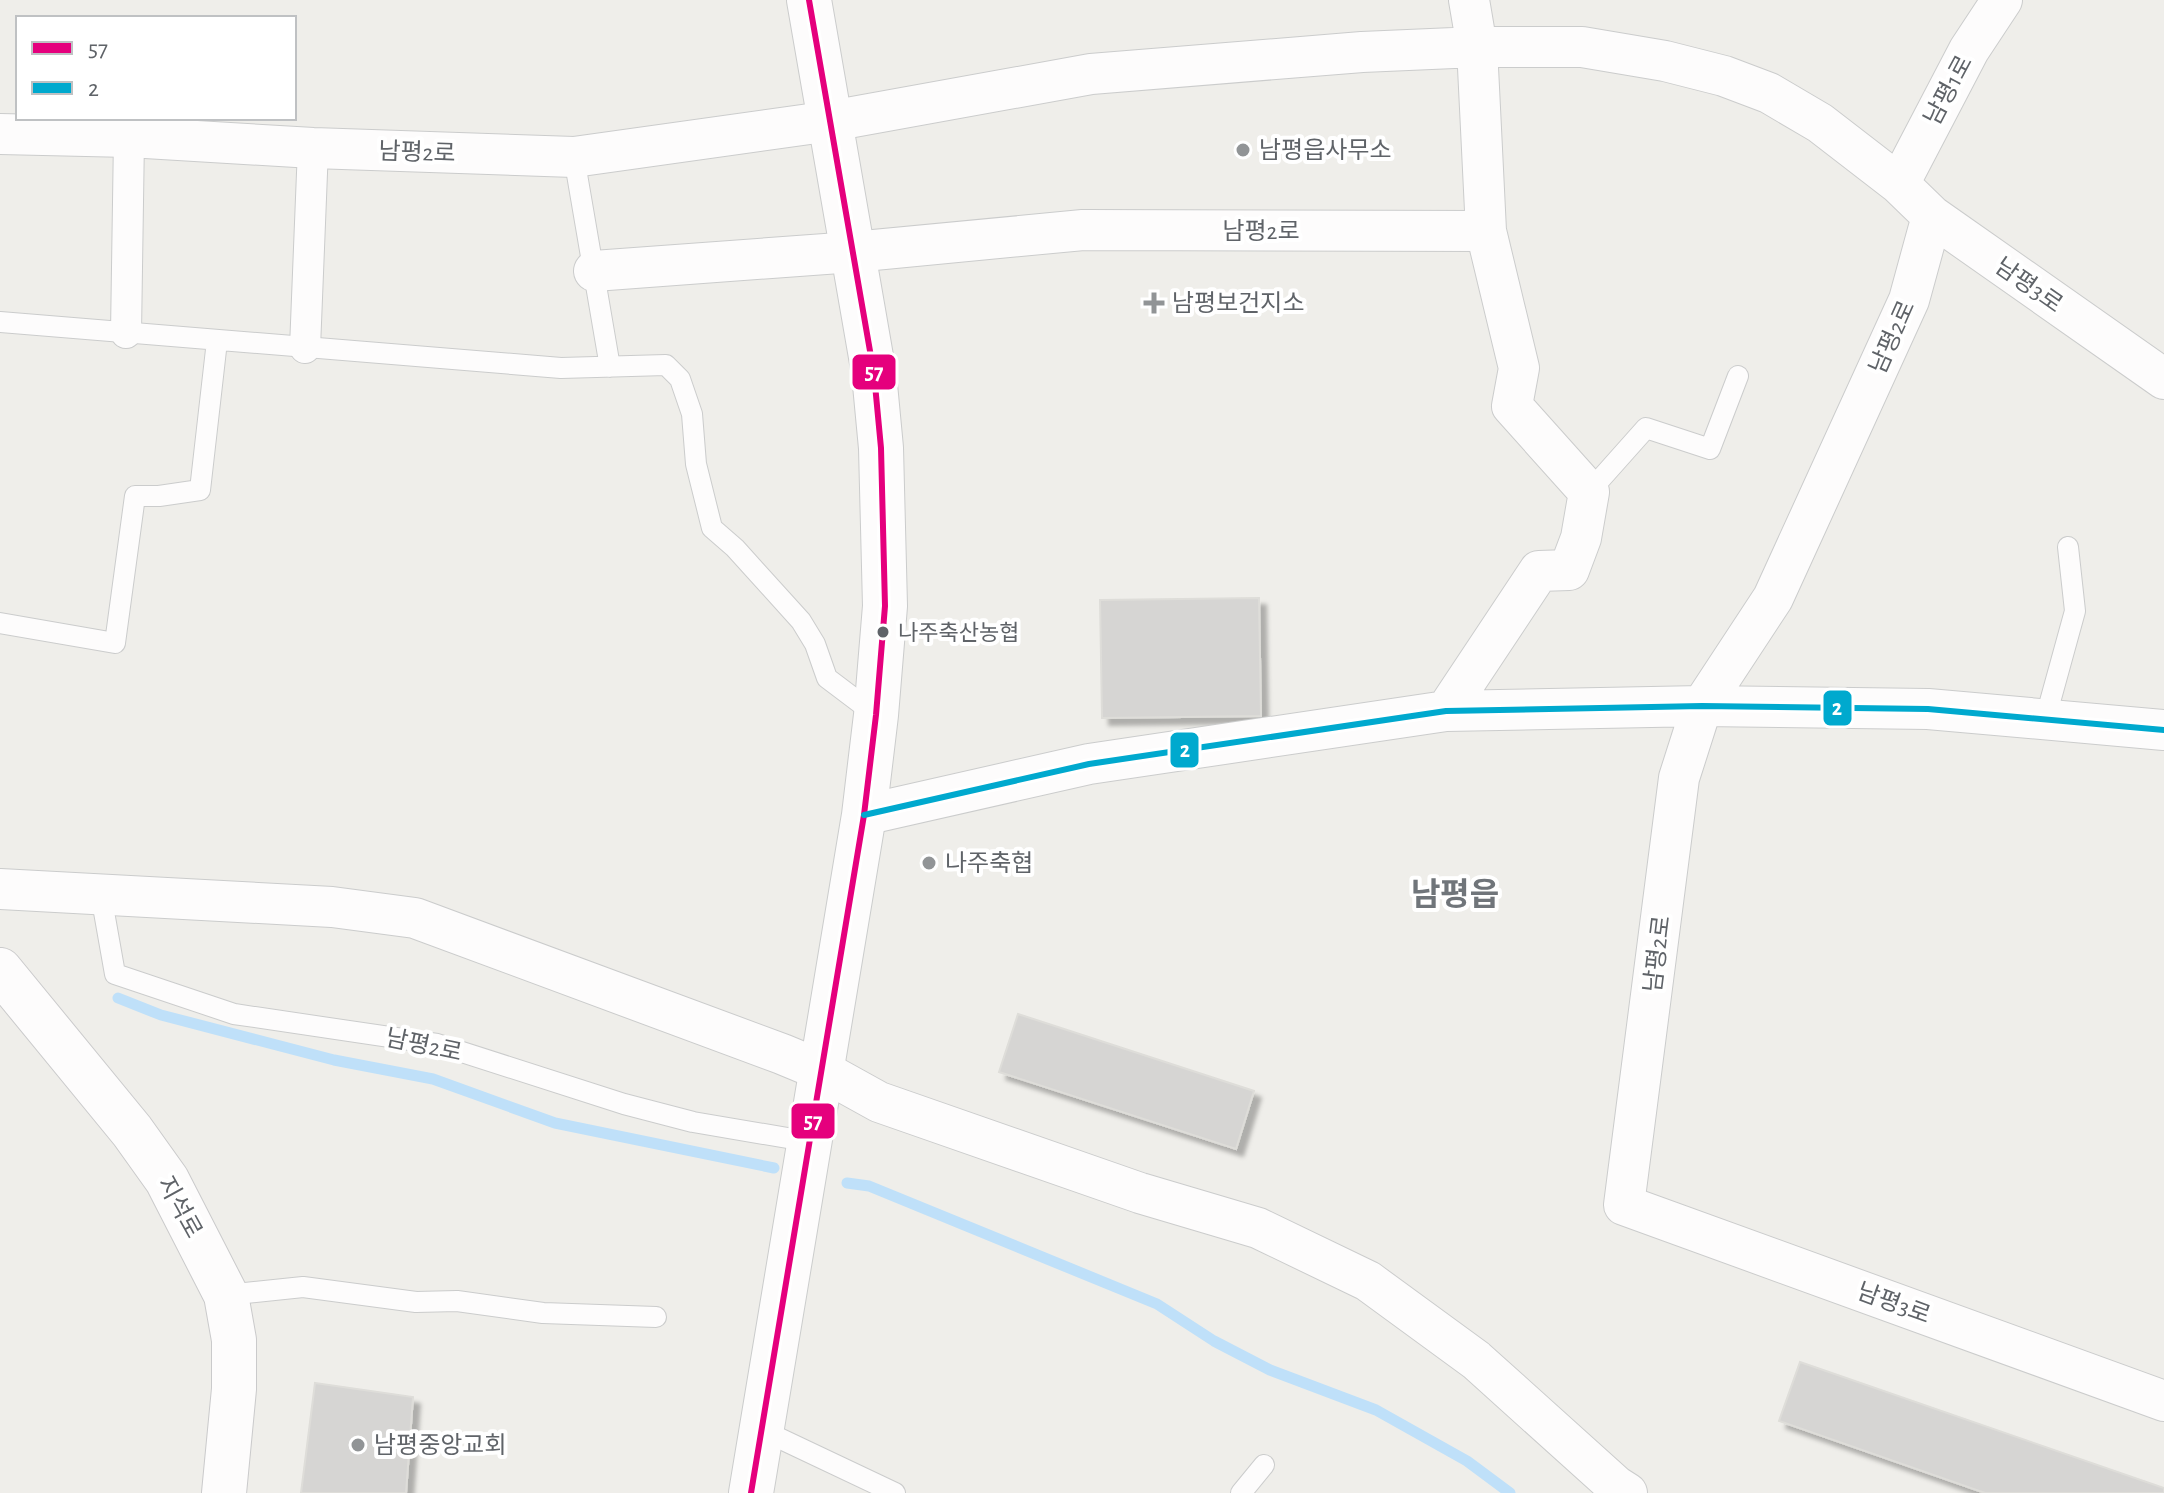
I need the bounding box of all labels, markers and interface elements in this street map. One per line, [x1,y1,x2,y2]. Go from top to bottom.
legend [16,16,296,120]
text: 57 [88,37,108,61]
street label: 남평1로 [1920,51,1977,129]
text: 2 [88,77,99,101]
place label: 남평읍사무소 [1259,138,1391,163]
street label: 남평2로 [378,139,456,166]
marker: 남평읍사무소 [1234,141,1252,159]
street label: 남평2로 [1222,219,1300,244]
street label: 남평3로 [1990,253,2067,317]
place label: 남평보건지소 [1172,291,1304,316]
marker: 남평보건지소 [1143,292,1165,314]
street label: 남평2로 [1865,297,1920,378]
line badge: 57 [851,353,897,391]
text: 57 [864,361,884,383]
place label: 나주축산농협 [898,621,1019,644]
marker: 나주축산농협 [875,624,891,640]
line badge: 2 [1822,689,1853,727]
text: 2 [1832,697,1842,719]
line badge: 2 [1169,731,1200,769]
text: 2 [1180,739,1190,761]
place label: 나주축협 [945,850,1033,876]
marker: 나주축협 [920,854,938,872]
district label: 남평읍 [1411,878,1499,911]
street label: 남평2로 [1640,914,1675,994]
street label: 남평2로 [384,1025,464,1066]
line badge: 57 [790,1102,836,1140]
text: 57 [803,1110,823,1132]
street label: 지석로 [153,1172,207,1242]
street label: 남평3로 [1854,1279,1934,1328]
place label: 남평중앙교회 [374,1432,506,1458]
marker: 남평중앙교회 [349,1436,367,1454]

